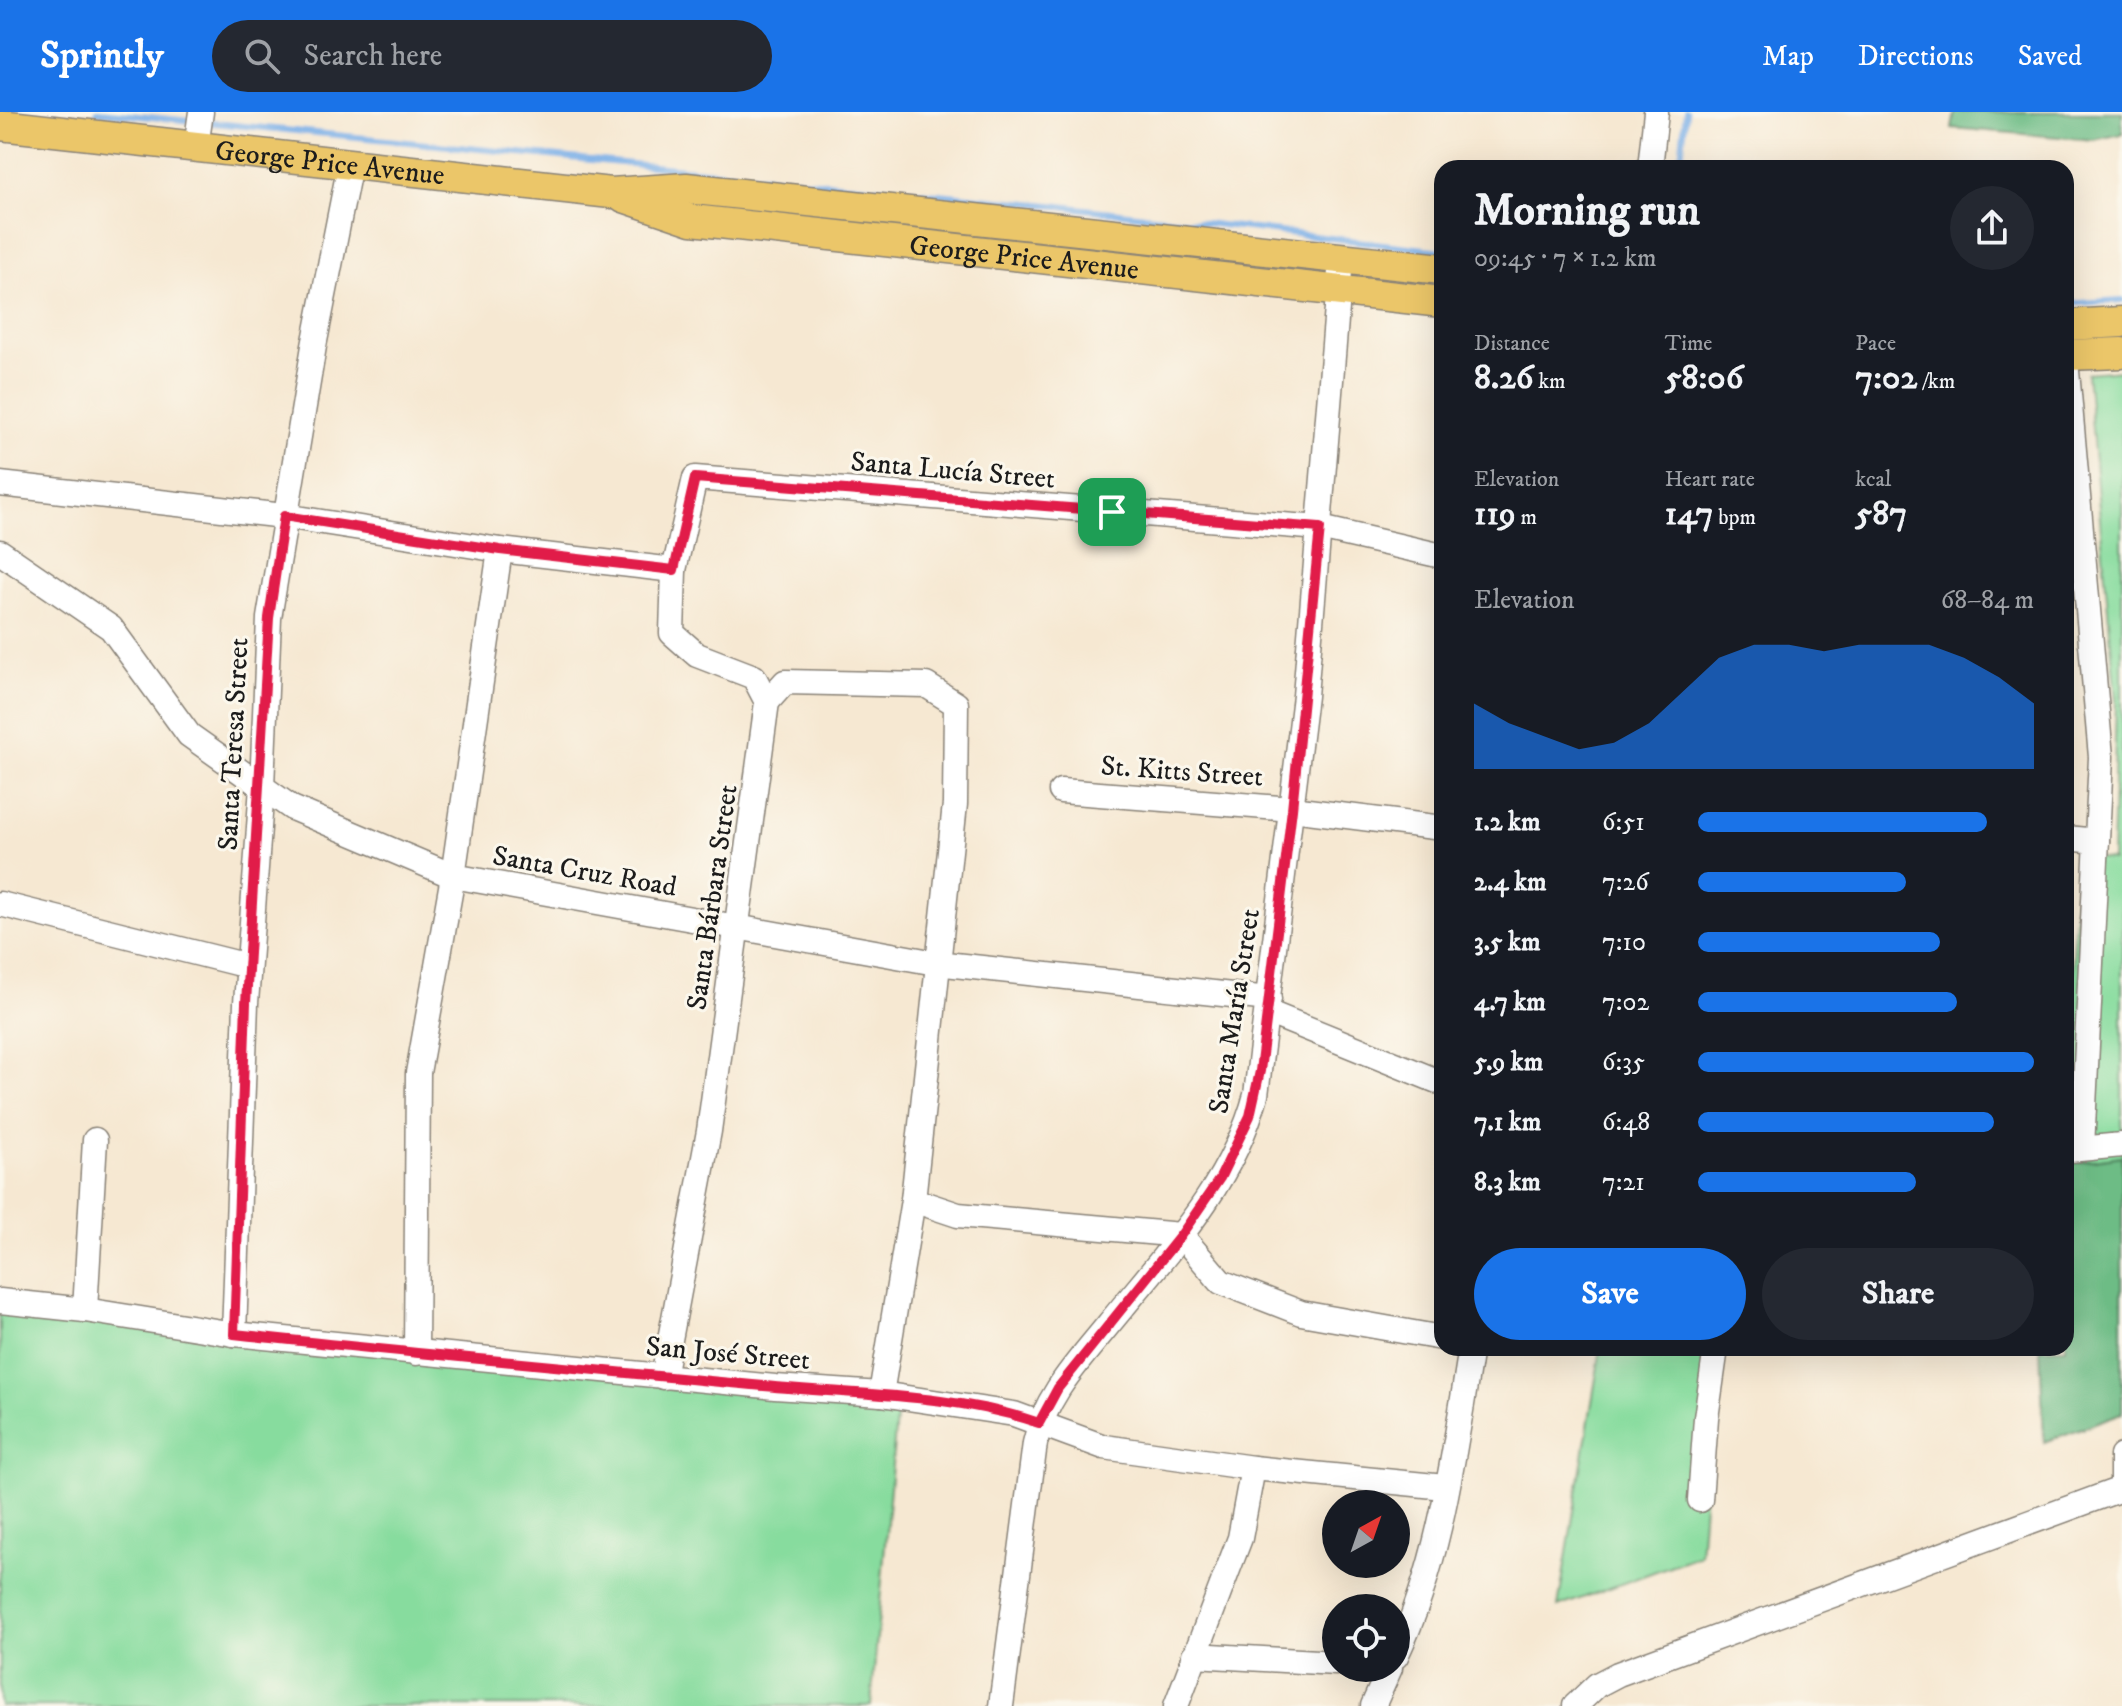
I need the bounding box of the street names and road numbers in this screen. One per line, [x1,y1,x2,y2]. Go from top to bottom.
street label: George Price Avenue [213,133,446,193]
street label: George Price Avenue [907,228,1141,288]
street label: Santa Lucía Street [849,444,1057,497]
street label: Santa Teresa Street [210,637,257,852]
street label: St. Kitts Street [1100,748,1264,795]
street label: Santa Bárbara Street [679,782,746,1012]
street label: Santa Cruz Road [490,838,680,905]
street label: Santa María Street [1201,906,1268,1116]
street label: San José Street [644,1329,811,1378]

